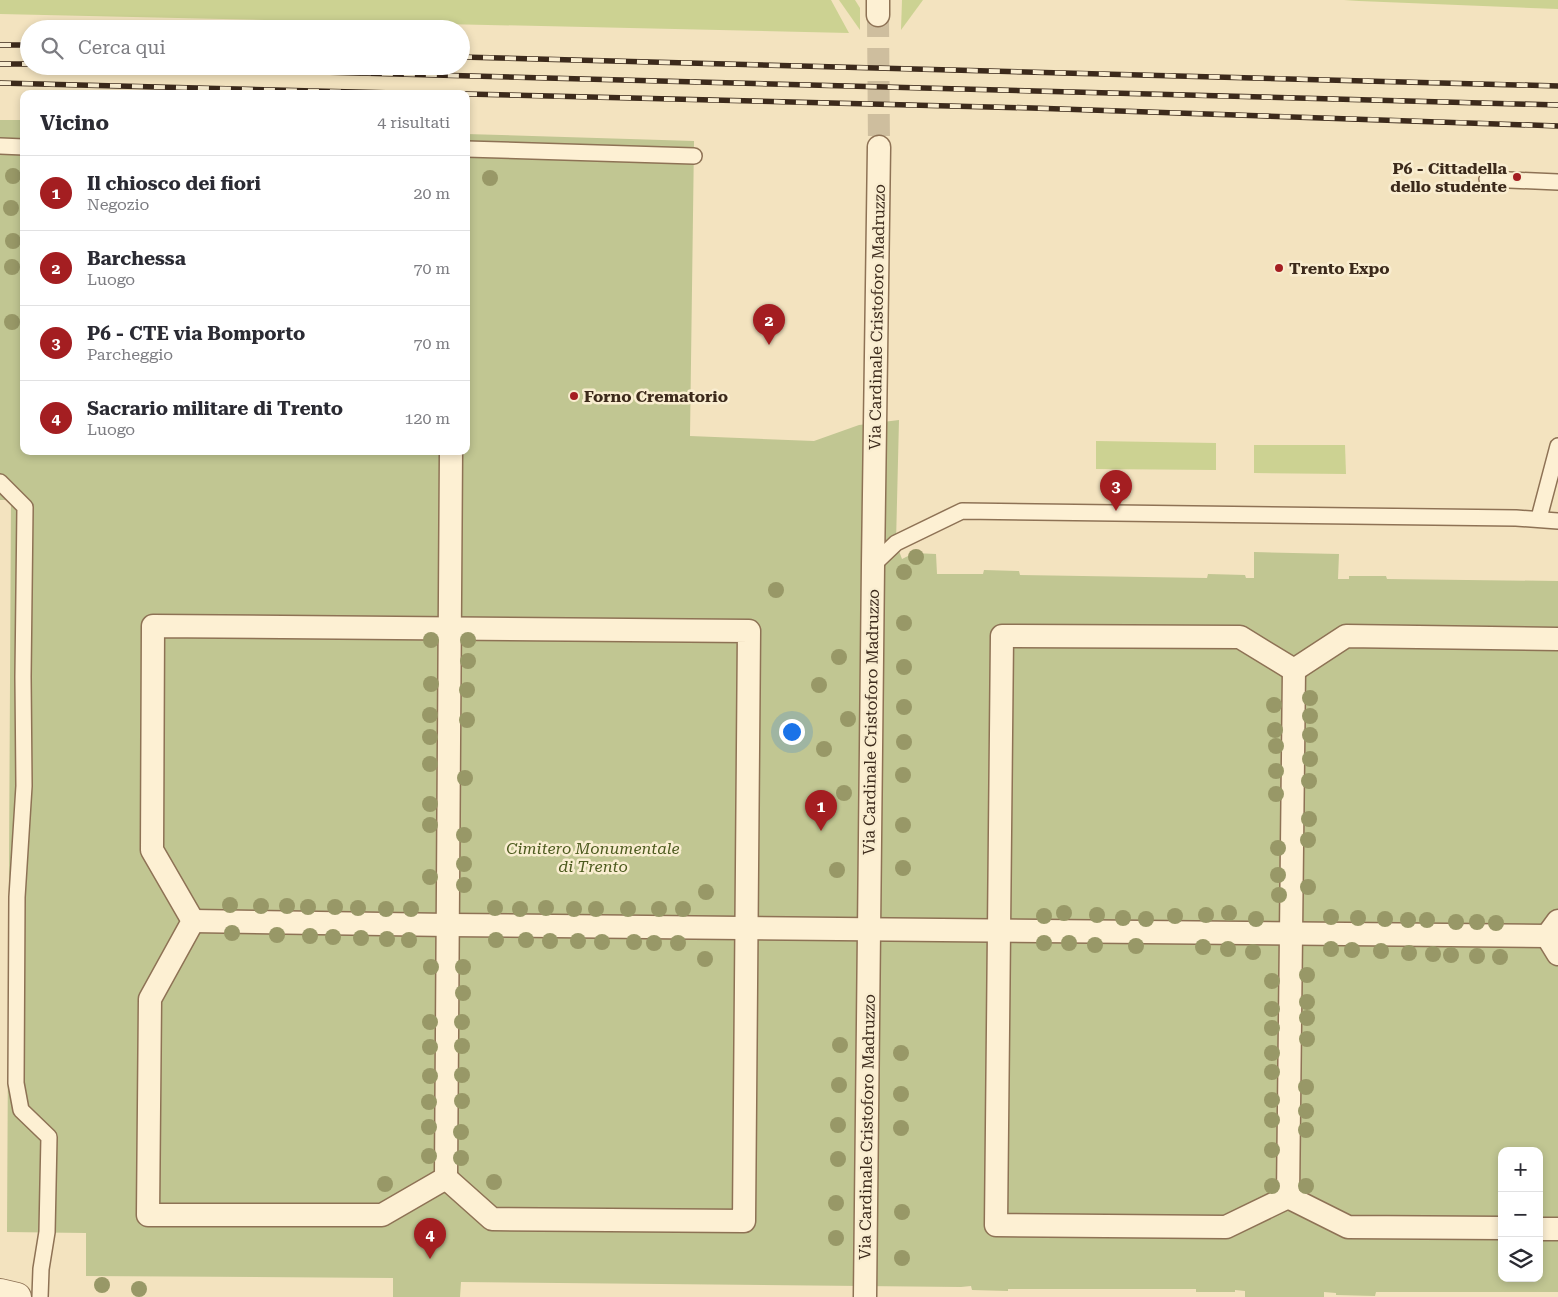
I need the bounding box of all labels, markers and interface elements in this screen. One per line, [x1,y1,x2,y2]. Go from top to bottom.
search box [20,20,470,75]
icon: search [38,34,66,62]
text: Cerca qui [78,36,166,59]
text: Vicino [40,111,109,135]
text: 4 risultati [377,113,450,132]
place label: P6 - Cittadella dello studente [1390,159,1508,196]
marker: P6 - Cittadella dello studente [1511,171,1523,183]
text: Il chiosco dei fiori [87,172,261,195]
text: 1 [52,184,60,203]
text: 20 m [413,184,450,203]
street label: Via Cardinale Cristoforo Madruzzo [865,184,889,450]
text: Negozio [87,195,149,214]
text: Barchessa [87,247,186,270]
text: 2 [52,259,60,278]
text: 70 m [413,259,450,278]
place label: Trento Expo [1289,259,1390,278]
marker: Trento Expo [1273,262,1285,274]
text: Luogo [87,270,135,289]
pin: 2 [753,304,785,345]
text: P6 - CTE via Bomporto [87,322,305,345]
text: 3 [52,334,60,353]
text: 70 m [413,334,450,353]
text: Parcheggio [87,345,173,364]
place label: Forno Crematorio [584,387,728,406]
marker: Forno Crematorio [568,390,580,402]
text: Sacrario militare di Trento [87,397,343,420]
text: 4 [52,409,60,428]
text: 120 m [404,409,450,428]
text: Luogo [87,420,135,439]
pin: 3 [1100,470,1132,511]
street label: Via Cardinale Cristoforo Madruzzo [859,589,883,855]
your location [779,719,805,745]
pin: 1 [805,790,837,831]
park label: Cimitero Monumentale di Trento [506,839,680,876]
street label: Via Cardinale Cristoforo Madruzzo [855,994,879,1260]
map controls [1498,1147,1543,1282]
button: + [1498,1147,1543,1192]
button: − [1498,1192,1543,1237]
pin: 4 [414,1218,446,1259]
button: layers [1498,1237,1543,1282]

